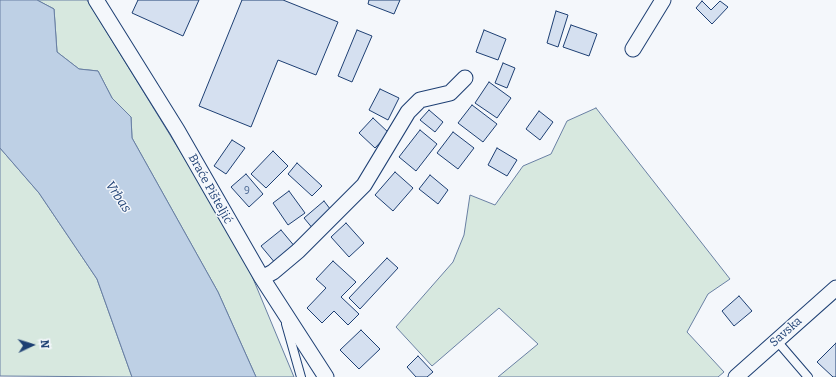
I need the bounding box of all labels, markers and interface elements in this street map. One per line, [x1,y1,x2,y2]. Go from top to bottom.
street label: Braće Pišteljić [185,152,235,226]
water label: Vrbas [102,178,134,216]
house number: 9 [244,185,250,197]
street label: Savska [767,314,805,350]
north arrow [12,325,52,365]
text: N [38,339,51,349]

